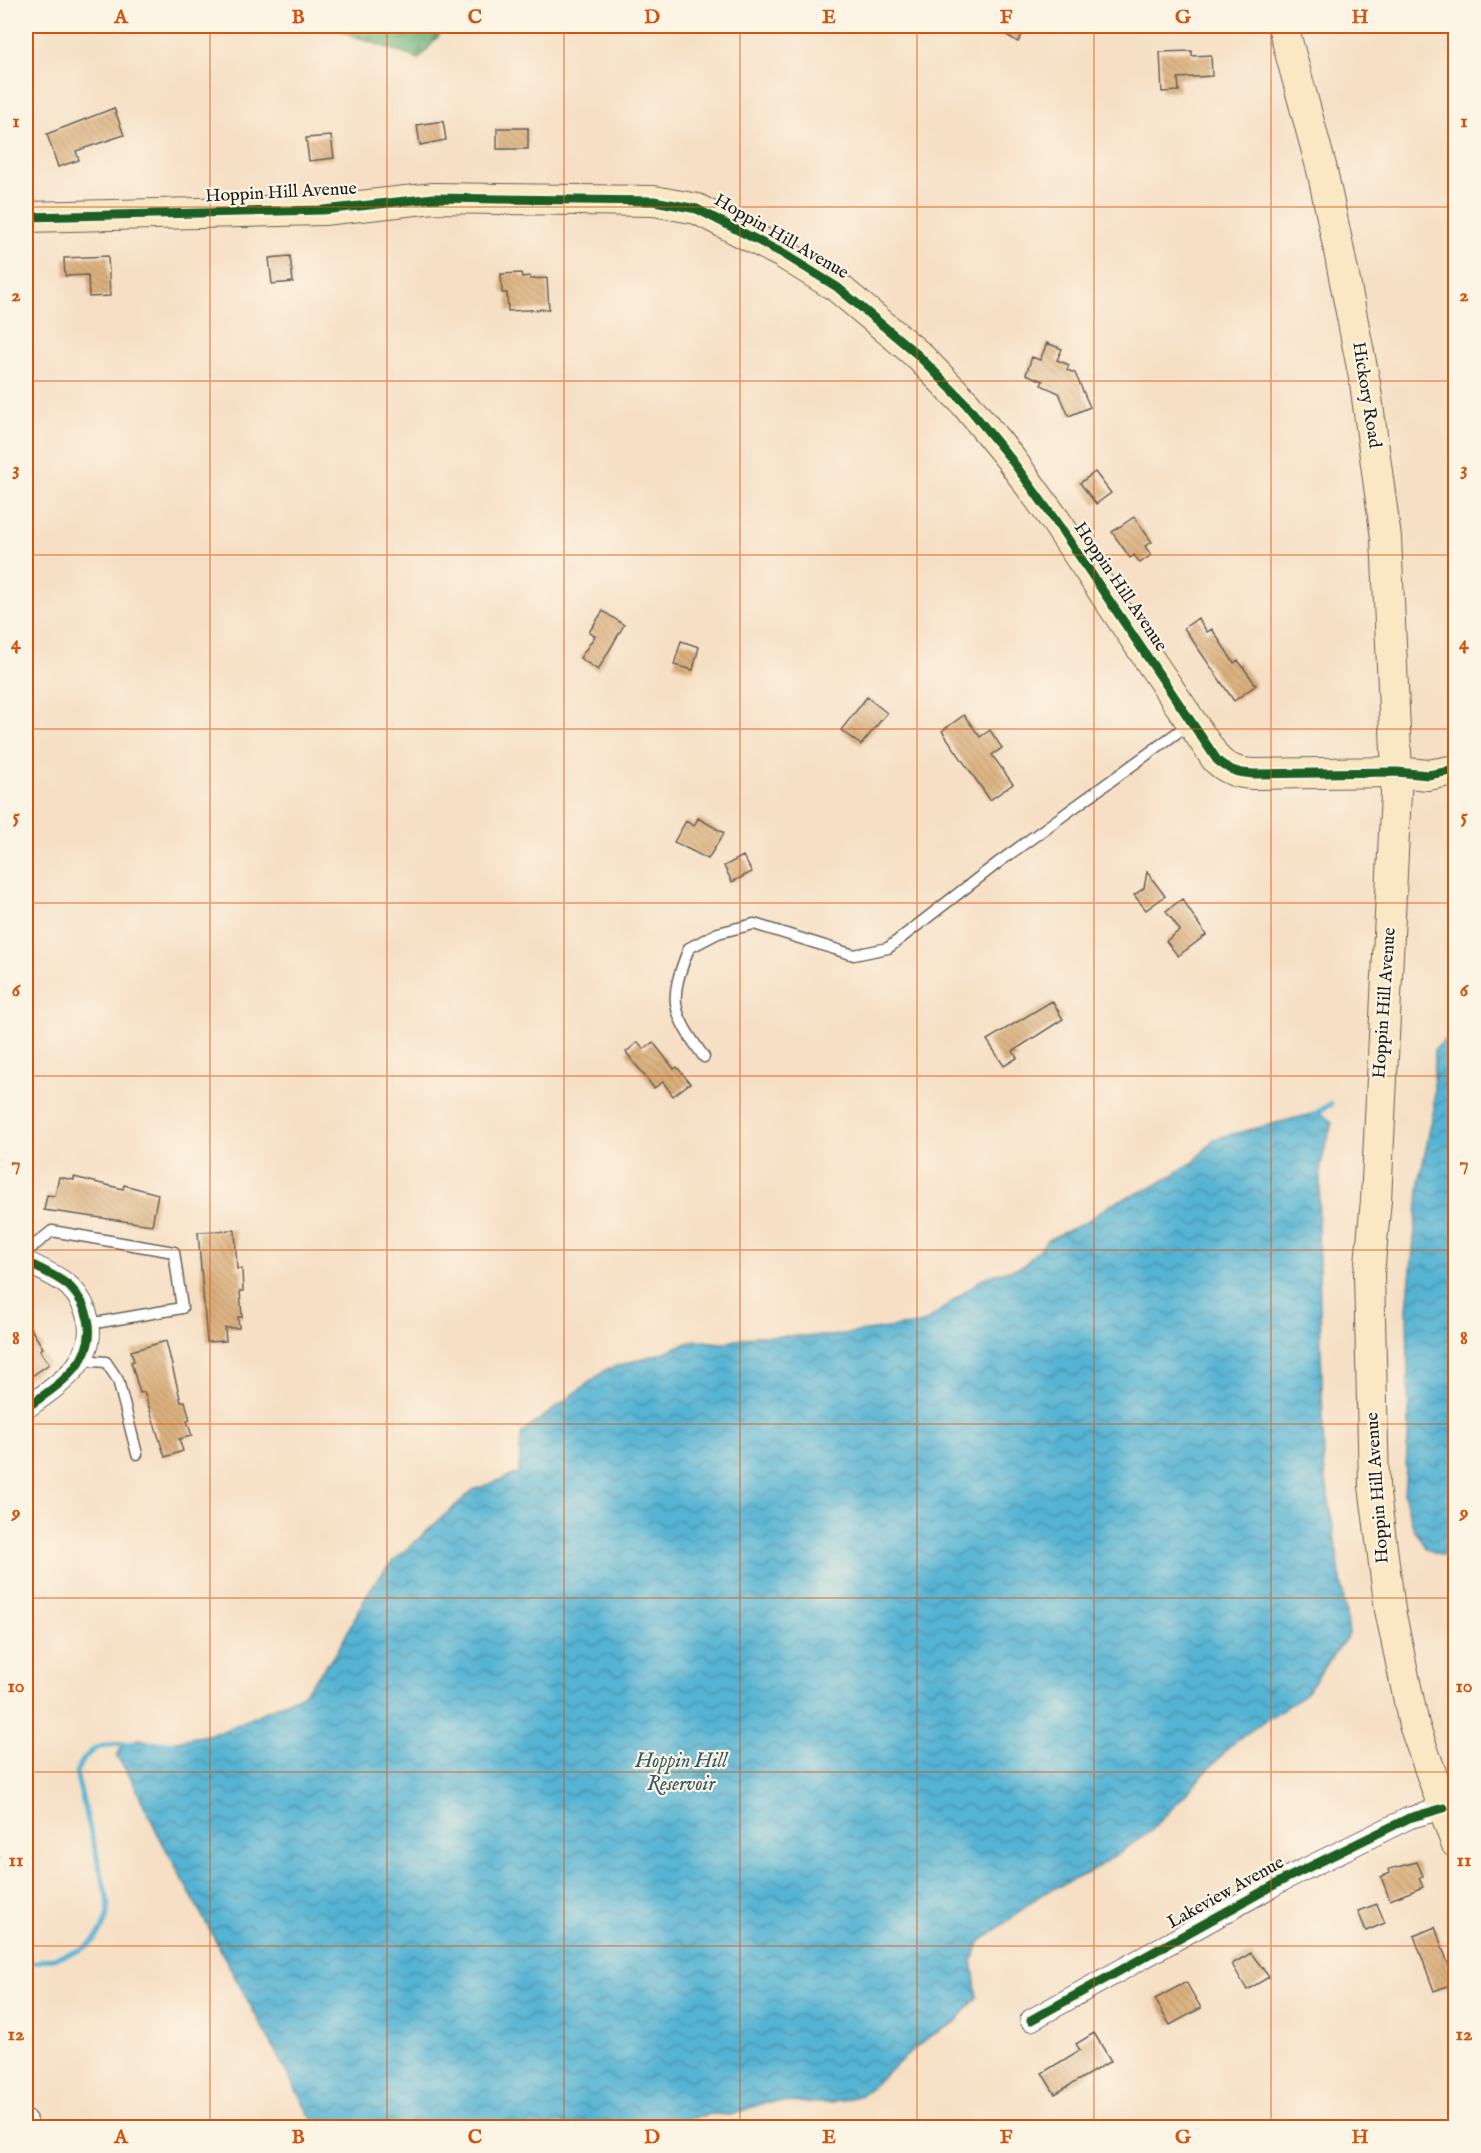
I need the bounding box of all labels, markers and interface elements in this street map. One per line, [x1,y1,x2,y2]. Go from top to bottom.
text: A [113,5,129,30]
text: B [291,5,305,30]
text: C [468,5,482,30]
text: D [644,5,660,30]
text: E [822,5,836,30]
text: F [1000,5,1013,30]
text: G [1175,5,1192,30]
text: H [1351,5,1369,30]
text: 1 [12,109,20,134]
text: 1 [1460,109,1468,134]
street label: Hoppin Hill Avenue [205,178,357,208]
street label: Hoppin Hill Avenue [710,189,852,285]
text: 2 [11,283,21,308]
text: 2 [1459,283,1469,308]
street label: Hickory Road [1346,340,1386,450]
text: 3 [12,457,20,482]
text: 3 [1460,457,1468,482]
street label: Hoppin Hill Avenue [1068,518,1172,656]
text: 4 [11,631,22,656]
text: 4 [1459,631,1470,656]
text: 5 [12,804,20,829]
text: 5 [1460,804,1468,829]
street label: Hoppin Hill Avenue [1368,927,1402,1079]
text: 6 [12,978,22,1003]
text: 6 [1460,978,1470,1003]
text: 7 [11,1152,21,1177]
text: 7 [1459,1152,1469,1177]
text: 8 [12,1326,20,1351]
text: 8 [1460,1326,1468,1351]
street label: Hoppin Hill Avenue [1361,1412,1395,1564]
text: 9 [11,1500,21,1525]
text: 9 [1459,1500,1469,1525]
text: 10 [7,1674,25,1699]
text: 10 [1455,1674,1473,1699]
water label: Hoppin Hill Reservoir [634,1749,729,1797]
text: 11 [9,1848,23,1873]
text: 11 [1457,1848,1471,1873]
street label: Lakeview Avenue [1164,1851,1288,1935]
text: 12 [8,2022,25,2047]
text: 12 [1456,2022,1473,2047]
text: A [113,2125,129,2150]
text: B [291,2125,305,2150]
text: C [468,2125,482,2150]
text: D [644,2125,660,2150]
text: E [822,2125,836,2150]
text: F [1000,2125,1013,2150]
text: G [1175,2125,1192,2150]
text: H [1351,2125,1369,2150]

